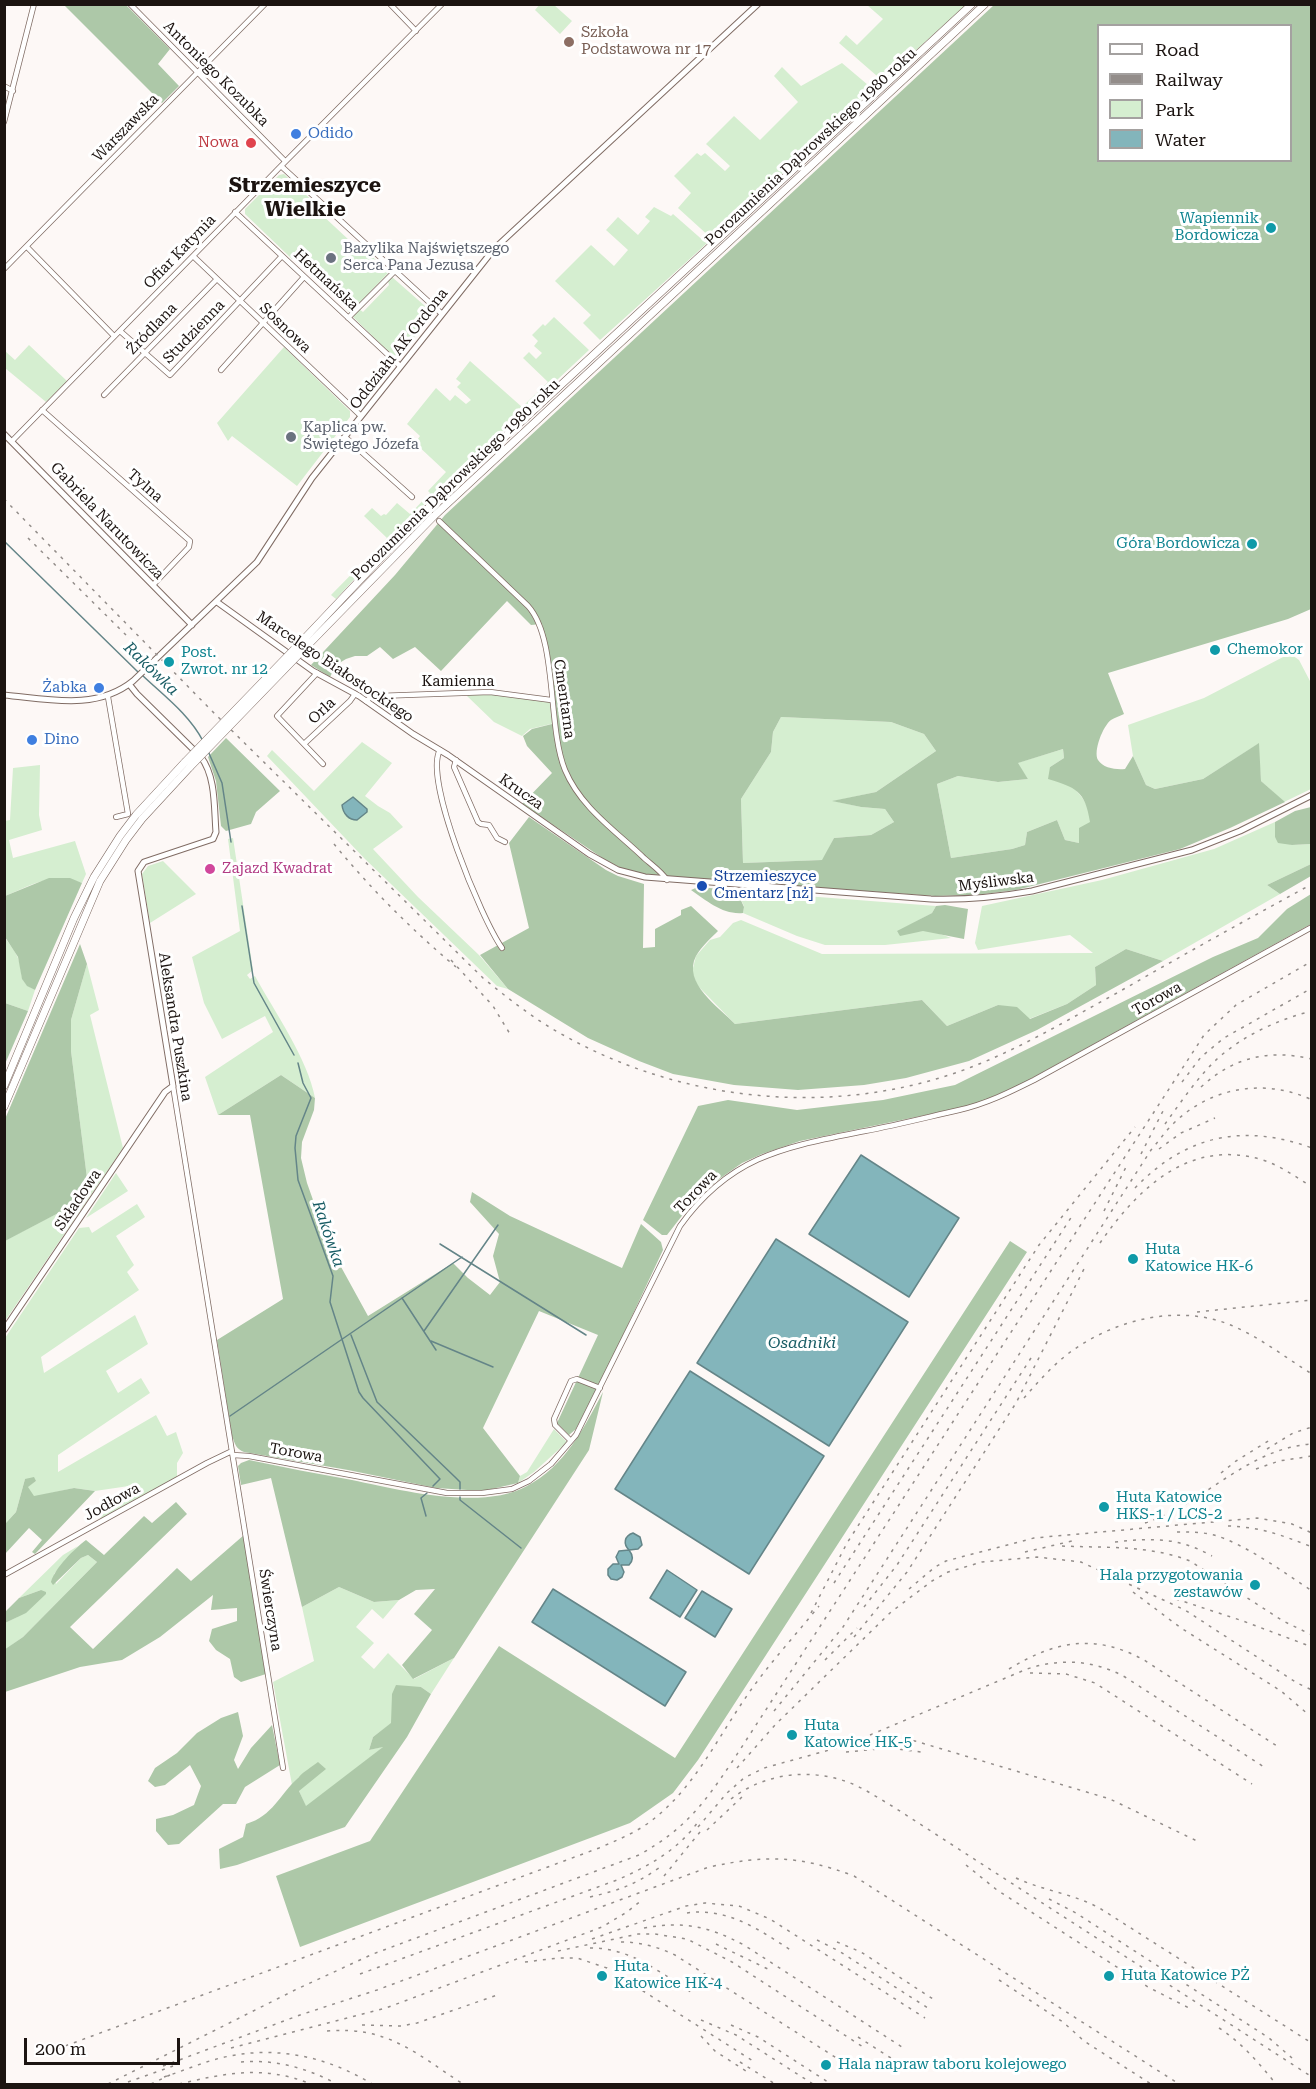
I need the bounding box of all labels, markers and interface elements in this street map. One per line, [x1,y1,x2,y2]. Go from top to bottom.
street label: Antoniego Kozubka [160,18,272,130]
place label: Szkoła Podstawowa nr 17 [581,24,711,59]
legend [1097,24,1292,162]
marker: Szkoła Podstawowa nr 17 [562,35,576,49]
text: Road [1155,39,1199,60]
street label: Porozumienia Dąbrowskiego 1980 roku [702,44,920,250]
text: Railway [1155,69,1223,90]
street label: Warszawska [89,90,163,166]
text: Park [1155,99,1195,120]
place label: Odido [308,125,353,143]
marker: Odido [289,127,303,141]
text: Water [1155,129,1206,150]
place label: Nowa [198,134,239,152]
marker: Nowa [244,136,258,150]
district label: Strzemieszyce Wielkie [229,173,381,223]
place label: Wapiennik Bordowicza [1174,210,1259,245]
street label: Ofiar Katynia [140,211,220,293]
marker: Wapiennik Bordowicza [1264,221,1278,235]
place label: Bazylika Najświętszego Serca Pana Jezusa [343,240,509,275]
street label: Hetmańska [290,245,362,315]
marker: Bazylika Najświętszego Serca Pana Jezusa [324,251,338,265]
street label: Oddziału AK Ordona [346,285,452,413]
street label: Studzienna [159,296,229,368]
street label: Źródlana [123,299,181,359]
street label: Sosnowa [255,299,315,357]
street label: Porozumienia Dąbrowskiego 1980 roku [348,376,564,584]
place label: Kaplica pw. Świętego Józefa [303,419,419,454]
marker: Kaplica pw. Świętego Józefa [284,430,298,444]
street label: Gabriela Narutowicza [46,459,168,583]
street label: Tylna [123,466,167,506]
place label: Góra Bordowicza [1116,535,1240,553]
marker: Góra Bordowicza [1245,537,1259,551]
street label: Marcelego Białostockiego [253,608,417,726]
water label: Rakówka [120,638,182,700]
place label: Chemokor [1227,641,1303,659]
marker: Chemokor [1208,643,1222,657]
place label: Post. Zwrot. nr 12 [181,644,268,679]
marker: Post. Zwrot. nr 12 [162,655,176,669]
street label: Cmentarna [550,658,578,740]
street label: Kamienna [421,673,495,691]
place label: Żabka [43,679,87,697]
marker: Żabka [92,681,106,695]
street label: Orla [305,694,339,728]
place label: Dino [44,731,79,749]
marker: Dino [25,733,39,747]
street label: Krucza [495,770,547,814]
place label: Zajazd Kwadrat [222,860,332,878]
marker: Zajazd Kwadrat [203,862,217,876]
place label: Strzemieszyce Cmentarz [nż] [714,868,816,903]
street label: Myśliwska [957,868,1035,896]
marker: Strzemieszyce Cmentarz [nż] [695,879,709,893]
street label: Aleksandra Puszkina [154,951,196,1103]
street label: Torowa [1129,978,1185,1020]
street label: Składowa [51,1166,105,1234]
street label: Torowa [671,1167,721,1217]
water label: Rakówka [308,1198,348,1270]
place label: Huta Katowice HK-6 [1145,1241,1253,1276]
marker: Huta Katowice HK-6 [1126,1252,1140,1266]
water label: Osadniki [768,1333,836,1353]
street label: Torowa [268,1439,324,1467]
street label: Jodłowa [81,1479,143,1525]
place label: Huta Katowice HKS-1 / LCS-2 [1116,1489,1222,1524]
marker: Huta Katowice HKS-1 / LCS-2 [1097,1500,1111,1514]
place label: Hala przygotowania zestawów [1100,1567,1243,1602]
street label: Świerczyna [255,1568,285,1652]
marker: Hala przygotowania zestawów [1248,1578,1262,1592]
place label: Huta Katowice HK-5 [804,1717,912,1752]
marker: Huta Katowice HK-5 [785,1728,799,1742]
place label: Huta Katowice HK-4 [614,1958,722,1993]
place label: Huta Katowice PŻ [1121,1967,1250,1985]
marker: Huta Katowice HK-4 [595,1969,609,1983]
marker: Huta Katowice PŻ [1102,1969,1116,1983]
scale bar [27,2026,183,2064]
text: 200 m [35,2038,86,2059]
place label: Hala napraw taboru kolejowego [838,2056,1067,2074]
marker: Hala napraw taboru kolejowego [819,2058,833,2072]

